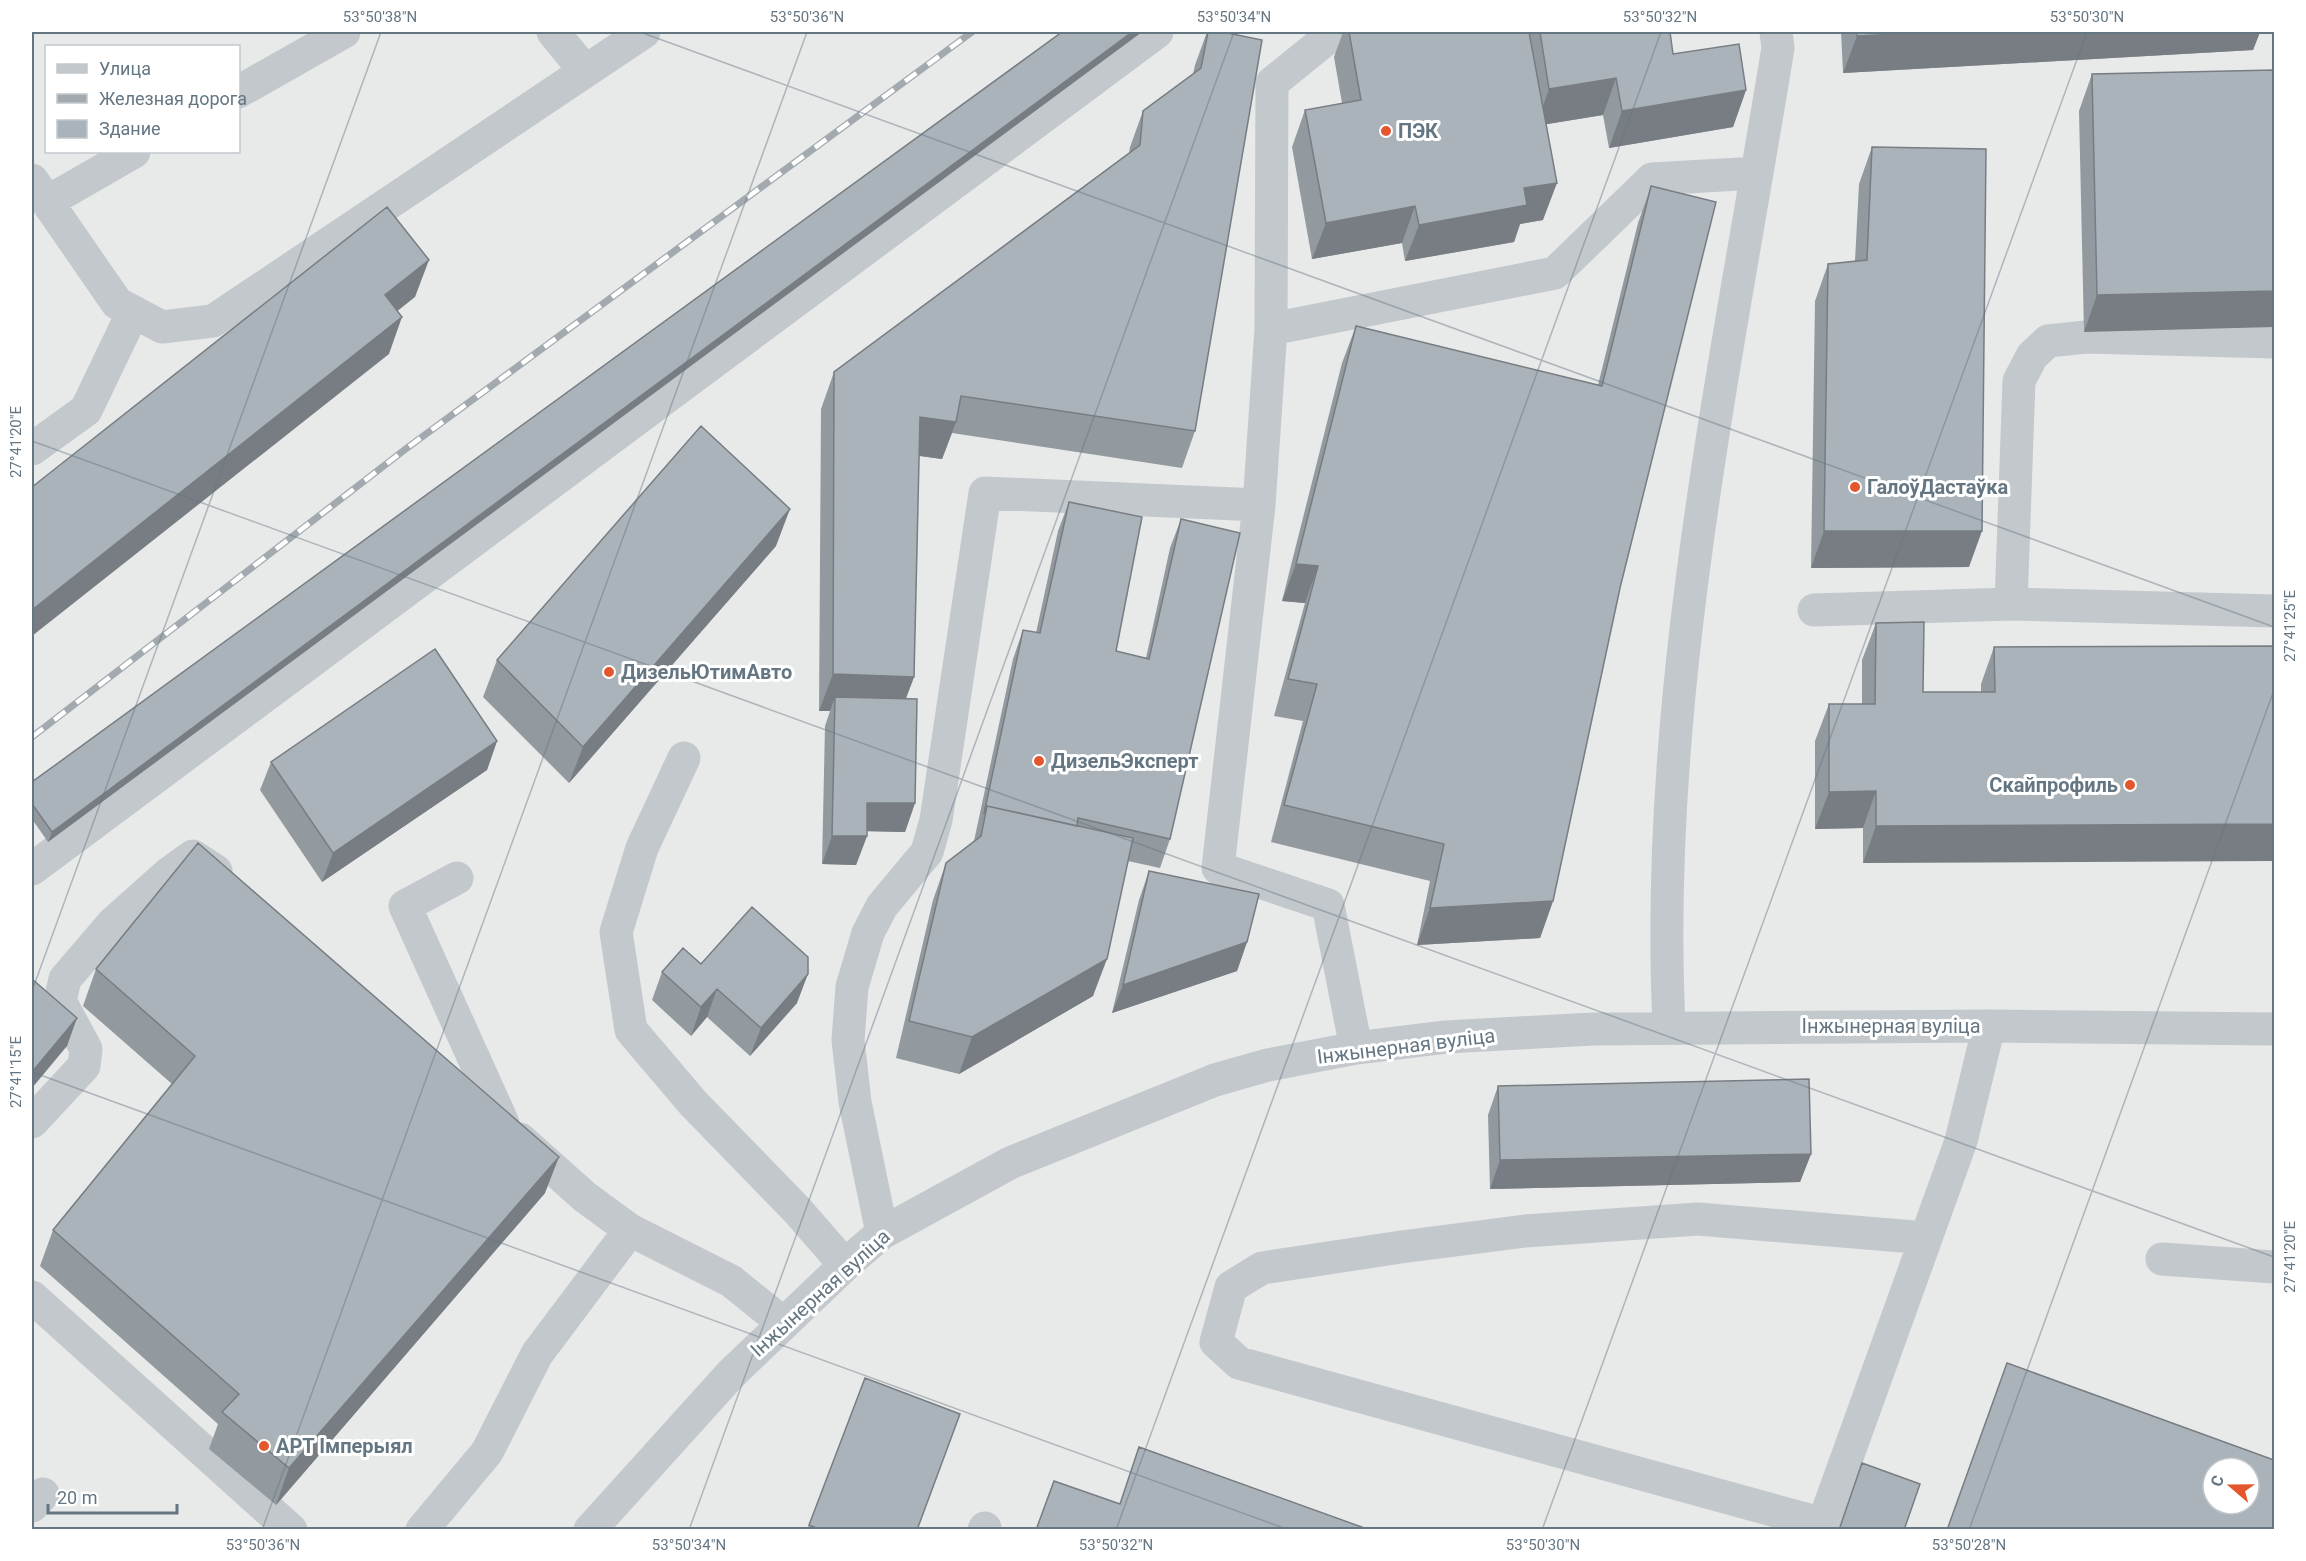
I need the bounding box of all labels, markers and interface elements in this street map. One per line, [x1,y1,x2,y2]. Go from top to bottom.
text: 53°50'38"N [343,8,417,26]
text: 53°50'36"N [770,8,844,26]
text: 53°50'34"N [1197,8,1271,26]
text: 53°50'32"N [1623,8,1697,26]
text: 53°50'30"N [2050,8,2124,26]
legend [45,45,240,153]
text: Улица [99,58,151,79]
text: Железная дорога [99,88,247,109]
text: Здание [99,118,161,139]
place label: ПЭК [1398,119,1439,143]
marker: ПЭК [1379,124,1393,138]
text: 27°41'20"E [7,405,25,478]
place label: ГалоўДастаўка [1867,475,2009,499]
marker: ГалоўДастаўка [1848,480,1862,494]
text: 27°41'25"E [2281,589,2299,662]
place label: ДизельЮтимАвто [621,660,792,684]
marker: ДизельЮтимАвто [602,665,616,679]
place label: ДизельЭксперт [1051,749,1198,773]
marker: ДизельЭксперт [1032,754,1046,768]
place label: Скайпрофиль [1989,773,2118,797]
marker: Скайпрофиль [2123,778,2137,792]
street label: Інжынерная вуліца [1801,1014,1981,1038]
street label: Інжынерная вуліца [1316,1023,1496,1069]
text: 27°41'15"E [7,1035,25,1108]
text: 27°41'20"E [2281,1220,2299,1293]
street label: Інжынерная вуліца [745,1224,895,1362]
place label: АРТ Імперыял [276,1434,413,1458]
marker: АРТ Імперыял [257,1439,271,1453]
north arrow [2201,1456,2261,1516]
text: С [2207,1473,2228,1489]
scale bar [48,1477,177,1515]
text: 20 m [57,1487,97,1508]
text: 53°50'36"N [226,1536,300,1554]
text: 53°50'34"N [652,1536,726,1554]
text: 53°50'32"N [1079,1536,1153,1554]
text: 53°50'30"N [1506,1536,1580,1554]
text: 53°50'28"N [1932,1536,2006,1554]

